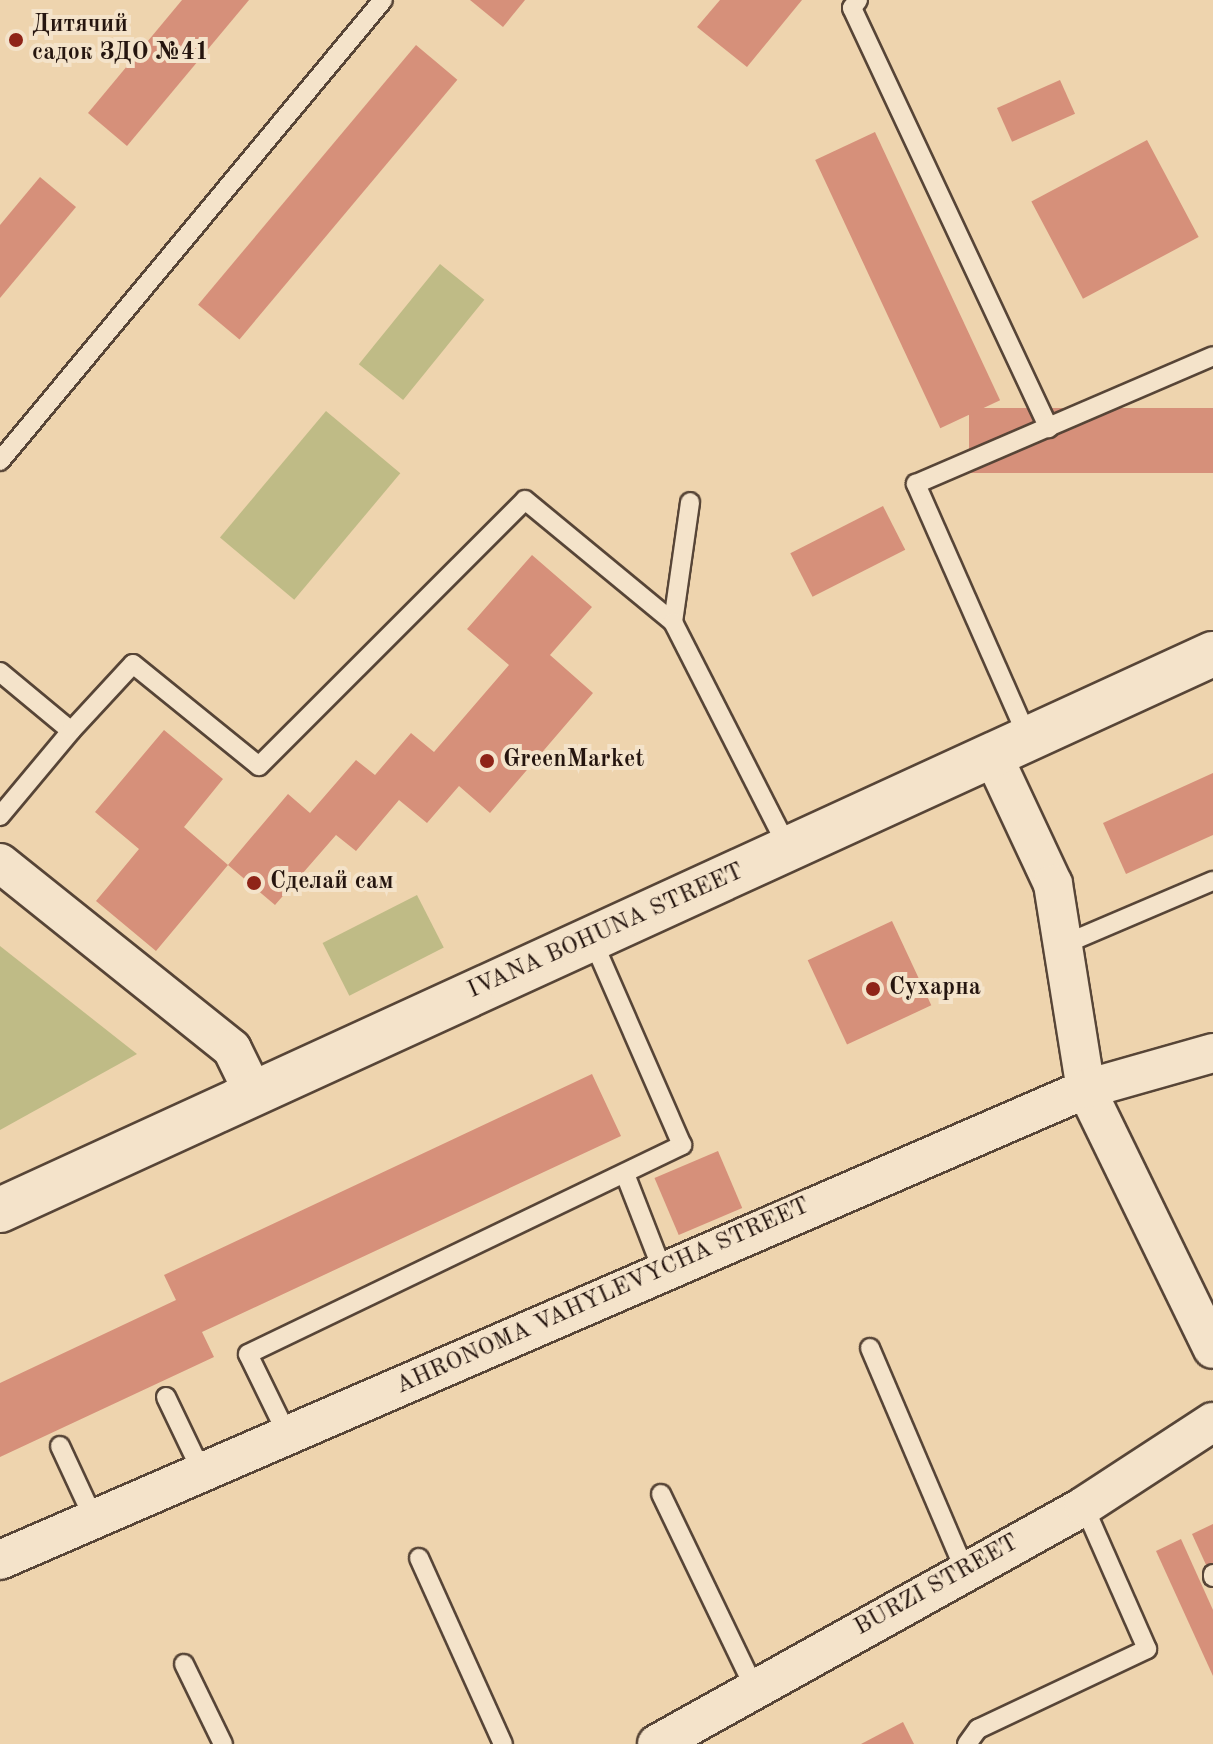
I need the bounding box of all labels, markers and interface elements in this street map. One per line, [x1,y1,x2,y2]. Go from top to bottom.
place label: Дитячий садок ЗДО №41 [32,12,209,68]
marker: Дитячий садок ЗДО №41 [7,31,25,49]
place label: GreenMarket [503,747,644,775]
marker: GreenMarket [478,752,496,770]
street label: IVANA BOHUNA STREET [464,858,748,1006]
place label: Сделай сам [270,869,394,897]
marker: Сделай сам [245,874,263,892]
place label: Сухарна [889,975,981,1003]
marker: Сухарна [864,980,882,998]
street label: AHRONOMA VAHYLEVYCHA STREET [392,1192,814,1402]
street label: BURZI STREET [850,1529,1024,1643]

